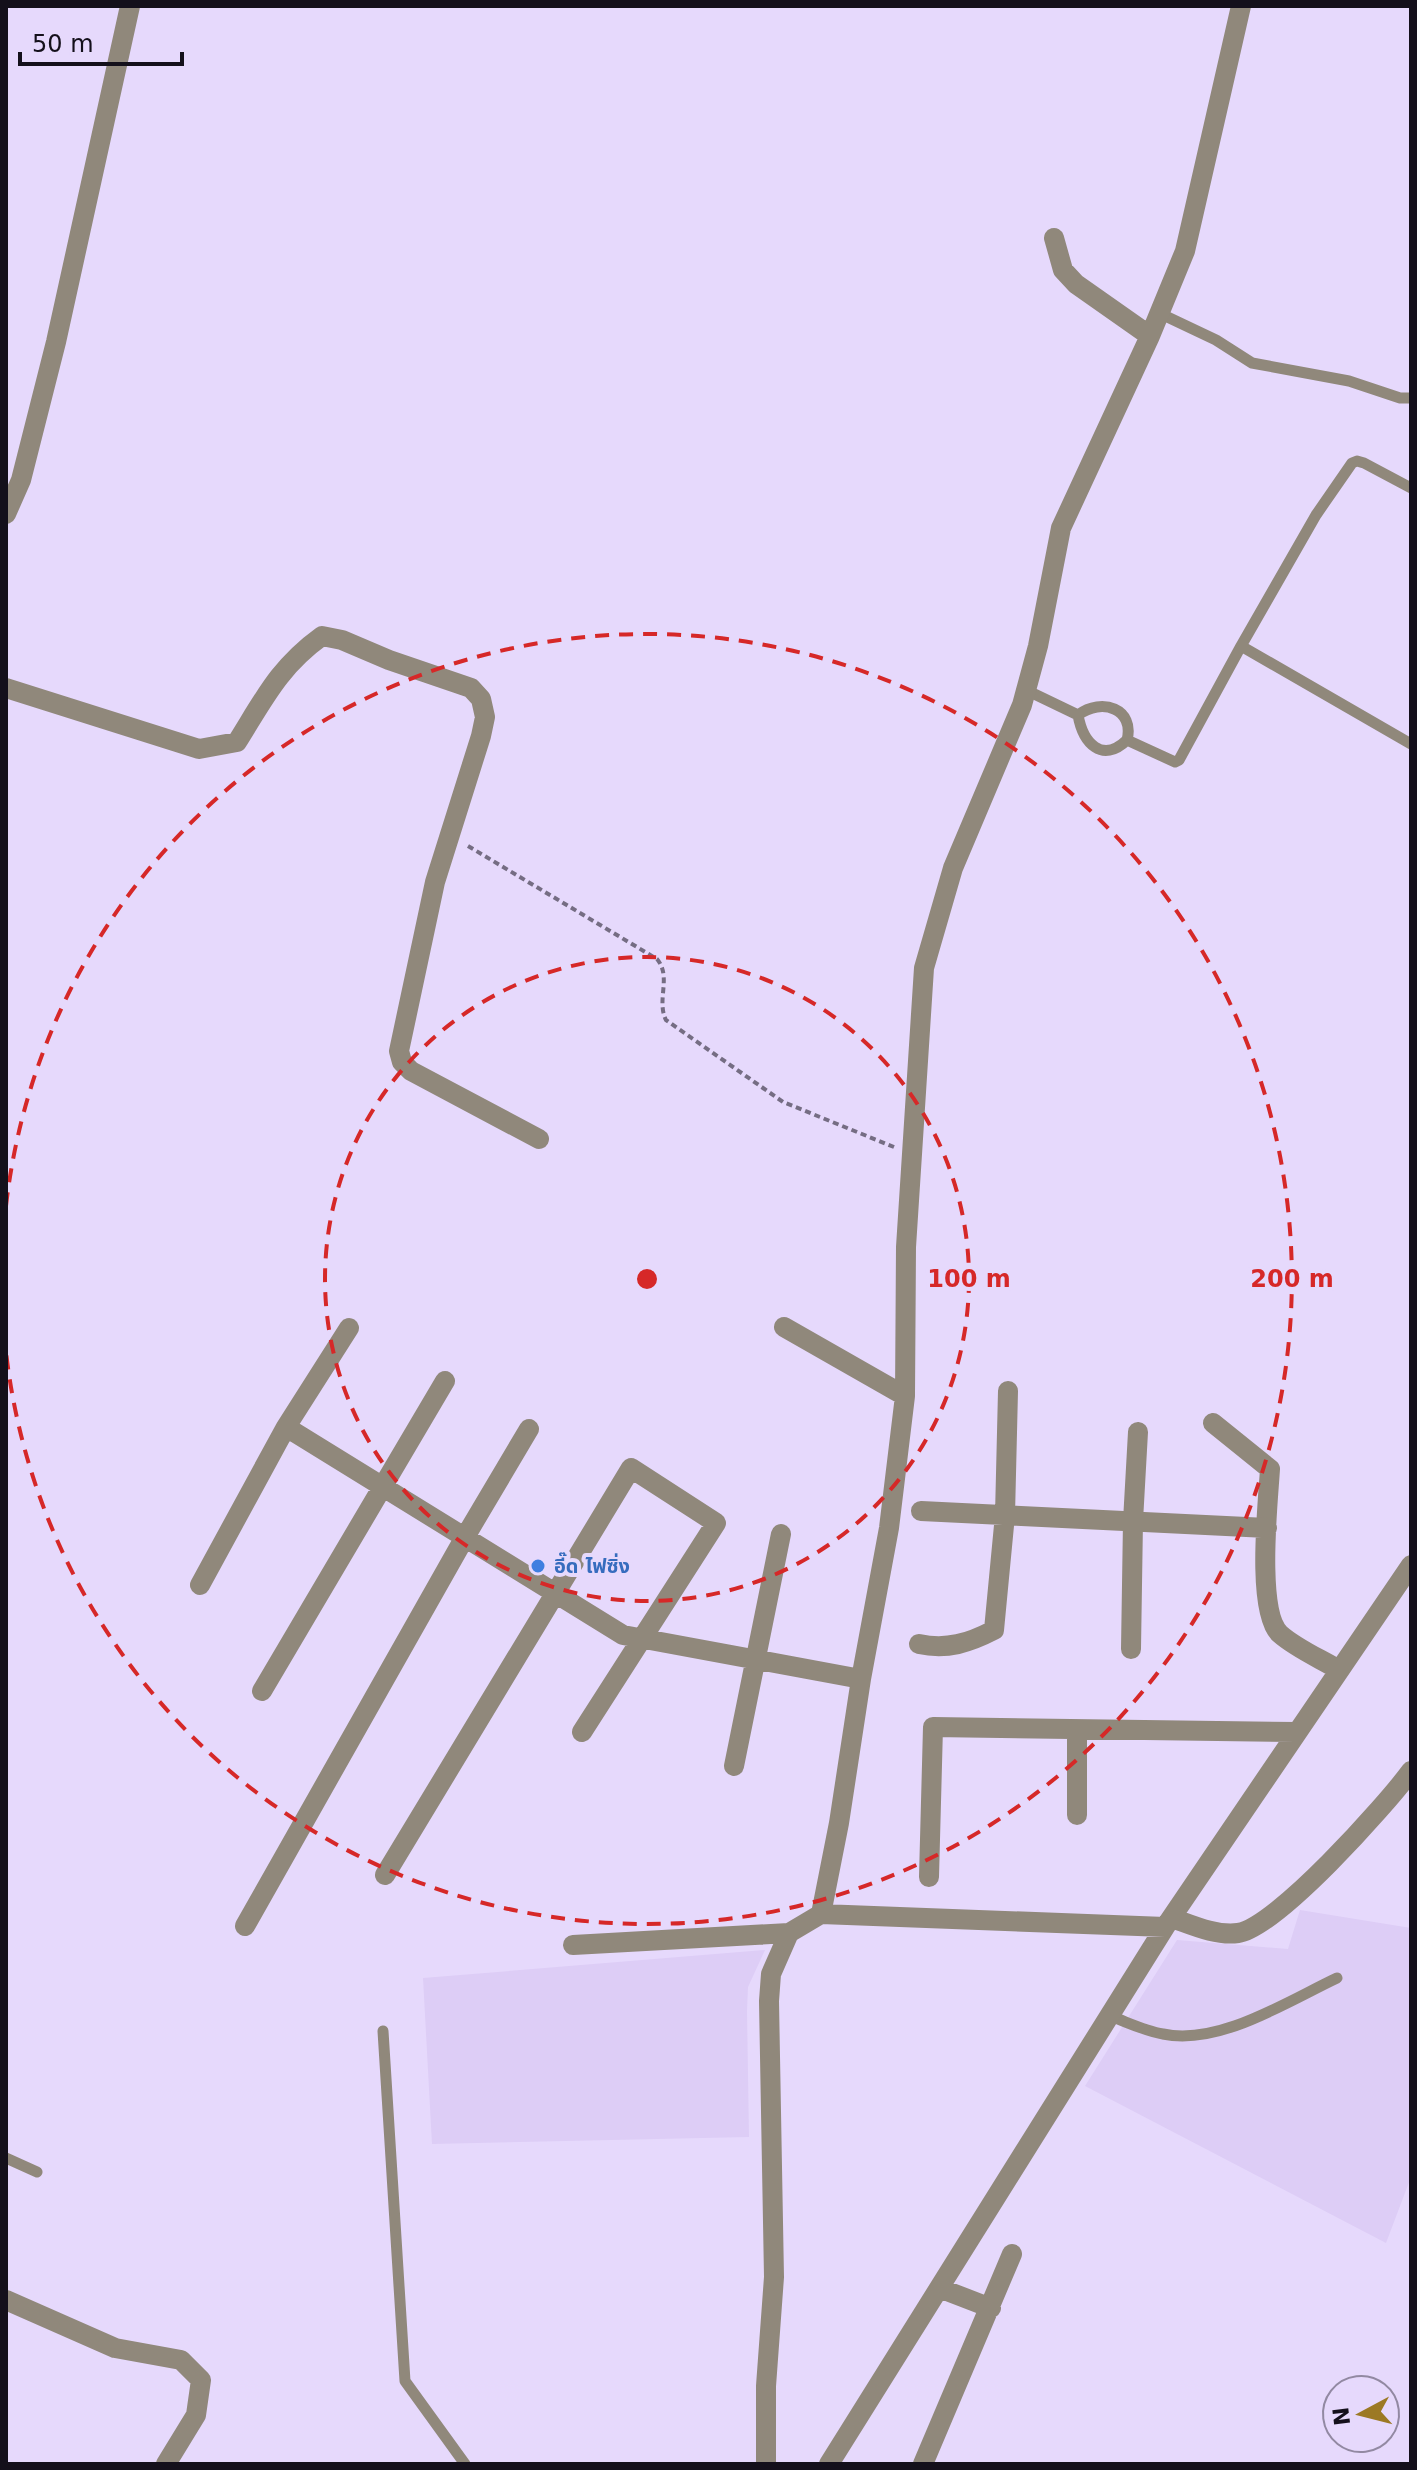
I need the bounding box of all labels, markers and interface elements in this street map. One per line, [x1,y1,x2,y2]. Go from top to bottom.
scale bar [20,16,182,66]
text: 50 m [32,30,94,58]
centre of rings [633,1265,661,1293]
text: 100 m [927,1265,1011,1293]
text: 200 m [1250,1265,1334,1293]
place label: อี๊ด ไฟซิ่ง [554,1552,630,1578]
marker: อี๊ด ไฟซิ่ง [529,1557,547,1575]
north arrow [1321,2374,1401,2454]
text: N [1328,2406,1355,2427]

